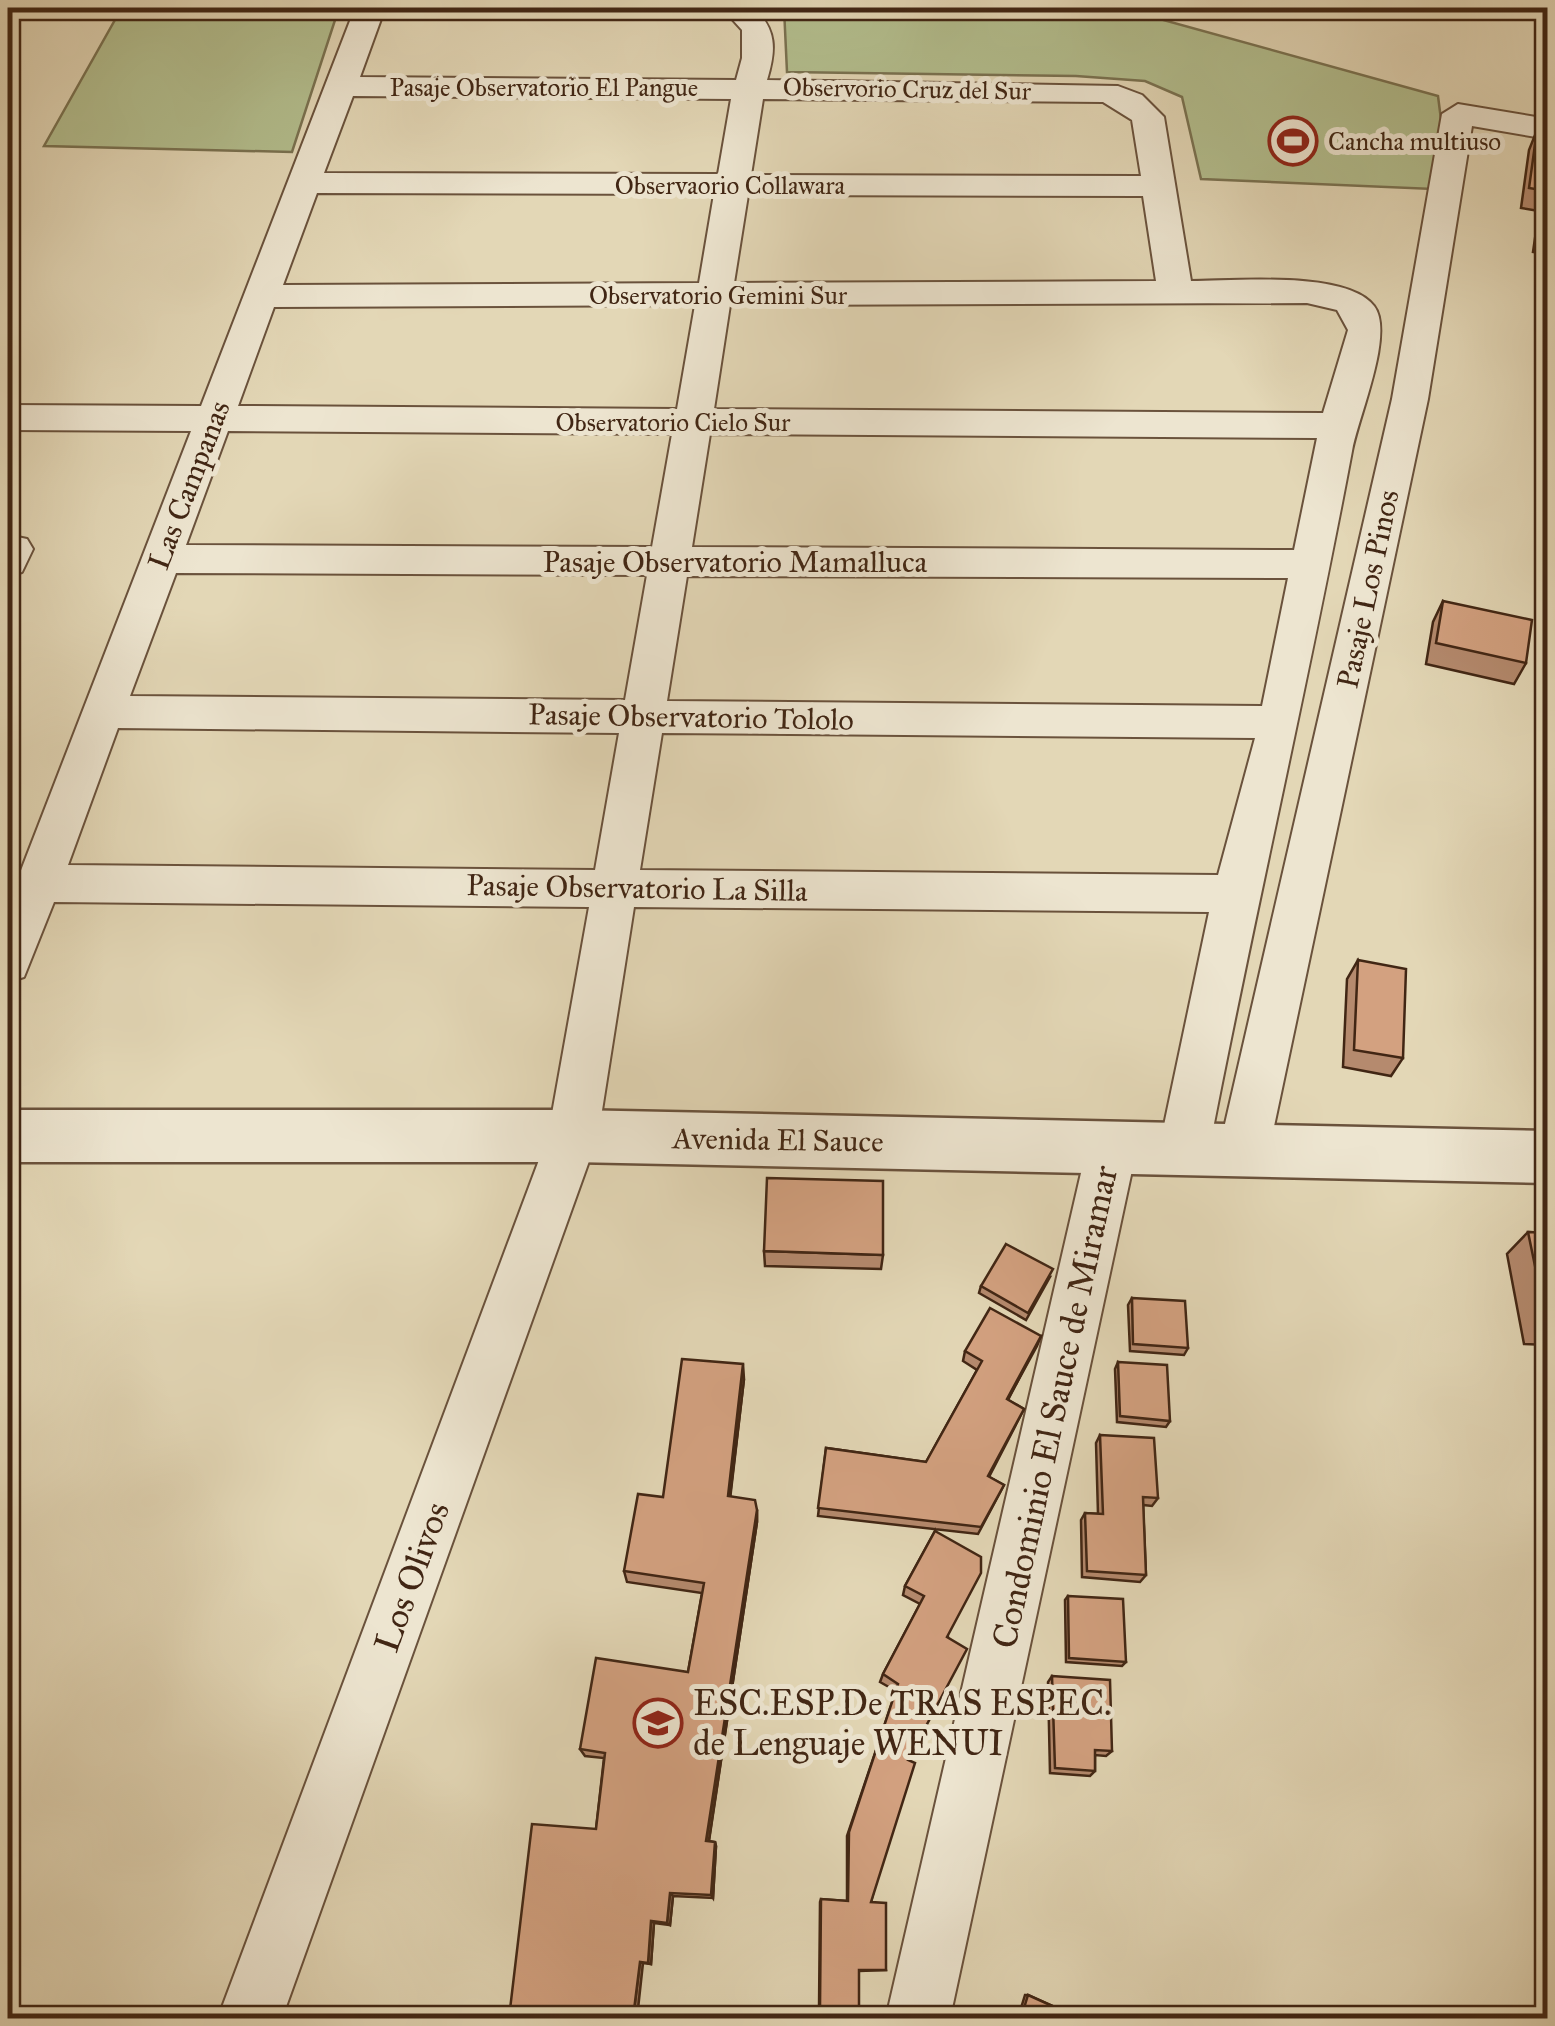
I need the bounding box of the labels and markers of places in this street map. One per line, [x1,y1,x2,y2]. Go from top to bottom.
sports icon: Cancha multiuso [1267,115,1319,167]
place label: Cancha multiuso [1328,126,1501,157]
place label: ESC.ESP.De TRAS ESPEC. de Lenguaje WENUI [693,1682,1111,1765]
school or university icon: ESC.ESP.De TRAS ESPEC. de Lenguaje WENUI [632,1697,684,1749]

